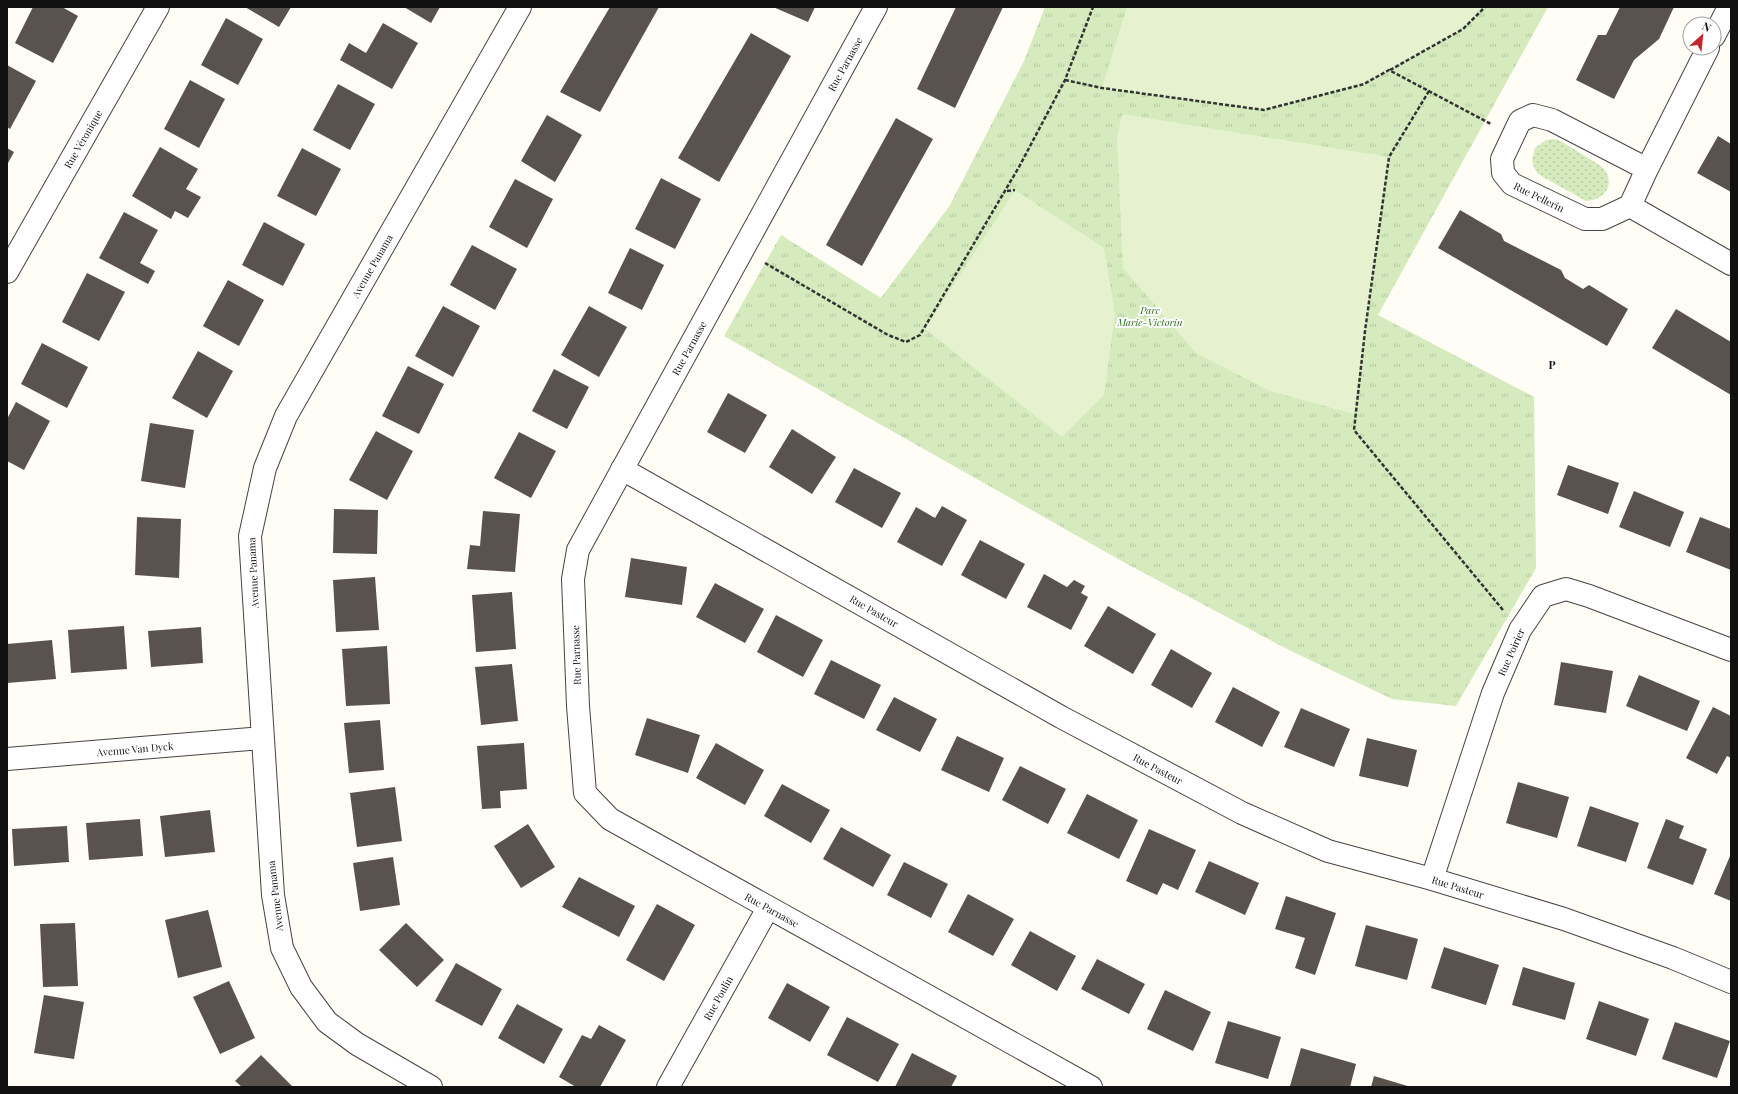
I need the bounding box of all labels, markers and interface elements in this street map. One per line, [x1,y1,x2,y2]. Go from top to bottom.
north arrow [1682,16,1722,56]
text: N [1700,18,1714,35]
street label: Rue Parnasse [824,34,866,94]
street label: Rue Véronique [61,107,105,171]
street label: Rue Pellerin [1511,179,1567,215]
street label: Avenue Panama [348,232,396,301]
park label: Parc Marie-Victorin [1116,303,1183,329]
street label: Rue Parnasse [668,318,710,378]
district label: P [1548,357,1556,372]
street label: Avenue Panama [244,537,262,610]
street label: Rue Pasteur [847,591,901,631]
street label: Rue Parnasse [568,625,584,685]
street label: Rue Poirier [1494,625,1528,678]
street label: Avenue Van Dyck [95,739,174,759]
street label: Rue Pasteur [1131,750,1186,788]
street label: Avenue Panama [264,860,286,933]
street label: Rue Pasteur [1430,872,1486,902]
street label: Rue Parnasse [742,889,802,931]
street label: Rue Poulin [700,973,736,1023]

